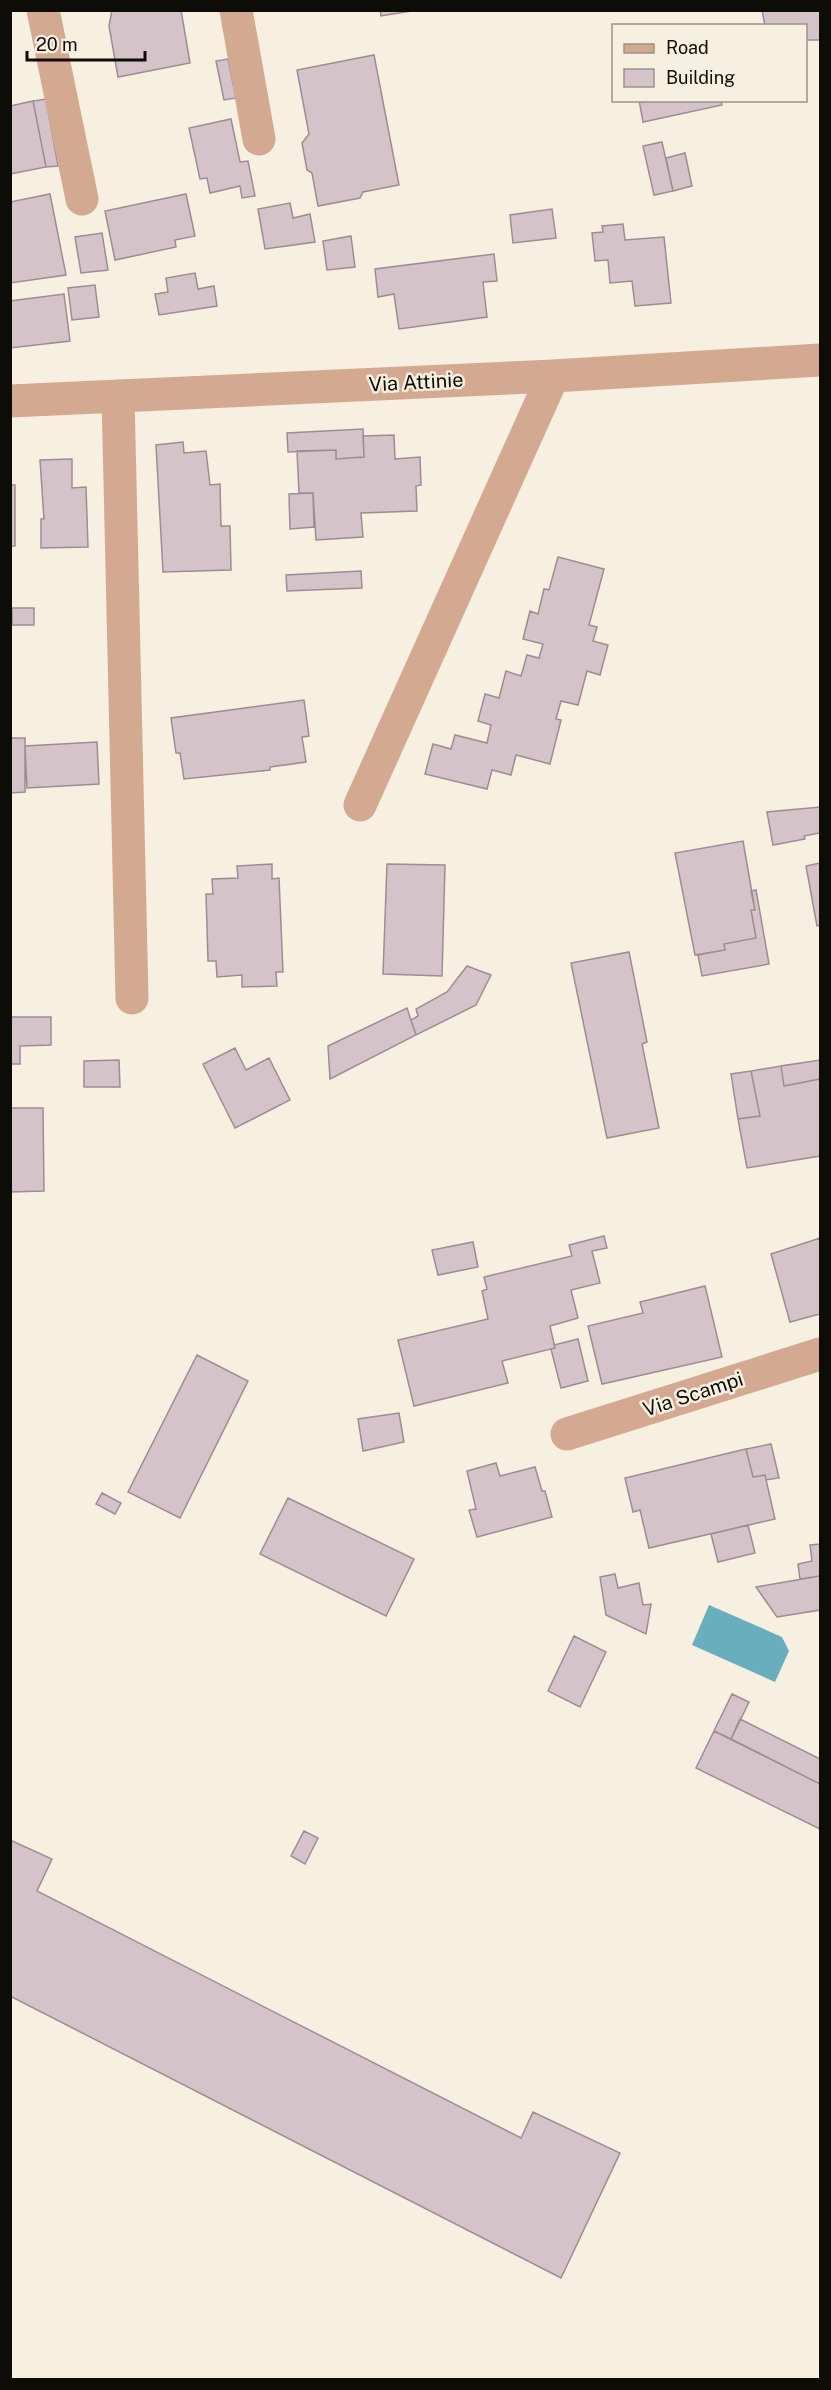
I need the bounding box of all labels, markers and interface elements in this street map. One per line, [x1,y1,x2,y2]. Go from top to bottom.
scale bar [27,24,146,62]
legend [612,24,807,102]
text: 20 m [36,34,78,55]
text: Road [666,37,709,58]
text: Building [666,67,735,88]
street label: Via Attinie [368,368,464,396]
street label: Via Scampi [640,1367,746,1421]

